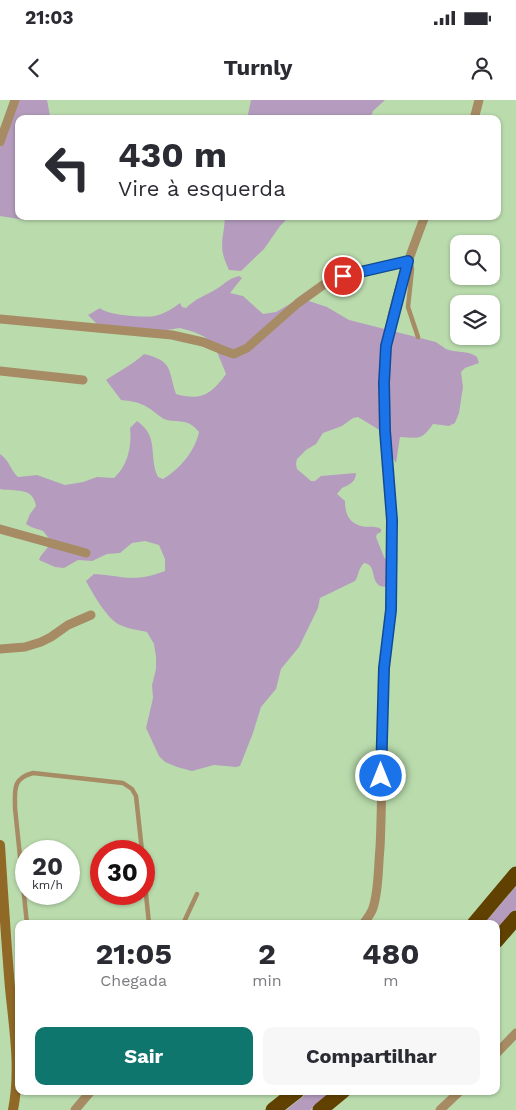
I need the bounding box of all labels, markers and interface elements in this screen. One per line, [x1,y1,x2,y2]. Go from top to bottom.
text: 21:03 [25,6,74,29]
icon: back [20,54,48,82]
icon: person [468,54,496,82]
text: Turnly [224,55,292,80]
text: 430 m [118,134,227,176]
icon: left [35,135,100,200]
text: Vire à esquerda [118,176,286,201]
map controls [450,235,500,345]
button: search [450,235,500,285]
pin [322,255,364,297]
icon: arrive [329,262,357,290]
button: layers [450,295,500,345]
position arrow [354,749,406,801]
speed limit sign: 30 [90,840,155,905]
text: 20 [32,852,63,881]
text: km/h [32,878,63,892]
text: 21:05 [95,936,172,971]
text: 2 [258,936,276,971]
text: 480 [362,936,420,971]
text: Chegada [100,971,167,990]
text: min [252,971,282,990]
text: m [383,971,398,990]
button: Sair [35,1027,253,1085]
button: Compartilhar [263,1027,480,1085]

